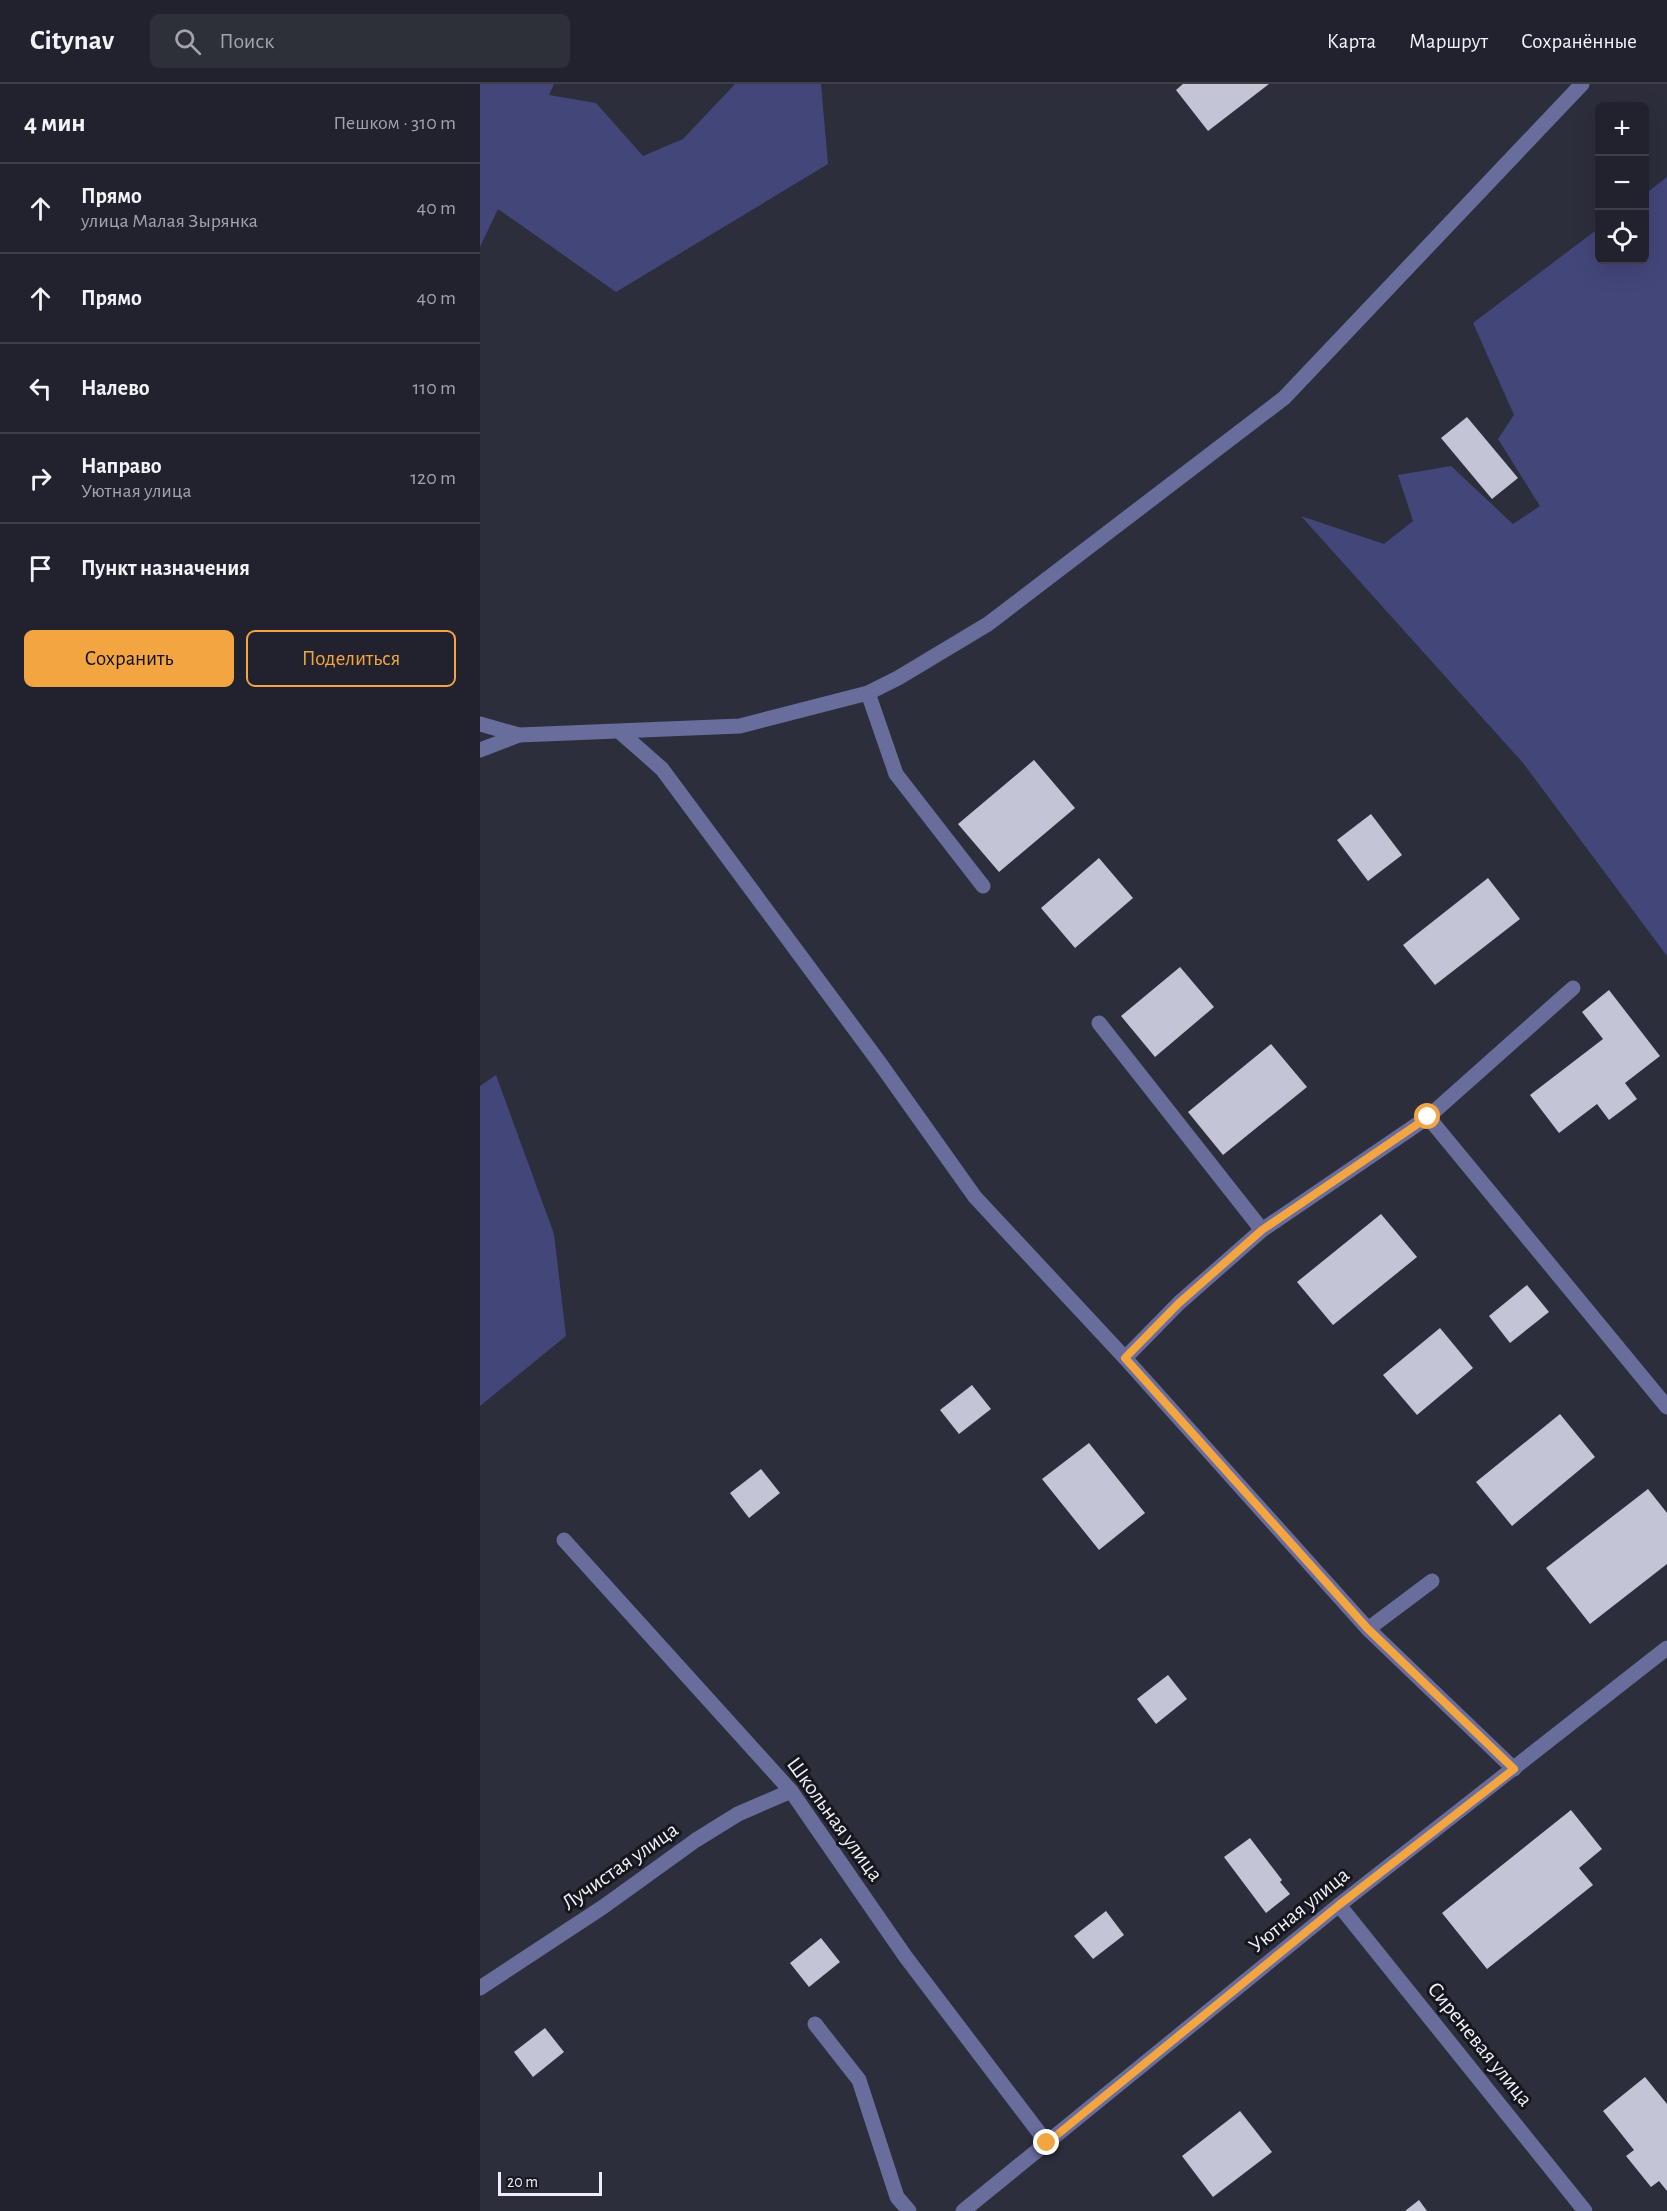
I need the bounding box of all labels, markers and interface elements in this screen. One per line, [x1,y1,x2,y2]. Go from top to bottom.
search box [150,14,570,68]
icon: search [171,25,204,58]
text: Citynav [30,27,114,55]
text: Поиск [219,30,274,52]
text: Карта [1327,31,1376,52]
text: Маршрут [1409,31,1488,52]
text: Сохранённые [1521,31,1637,52]
map controls [1595,102,1649,264]
button: + [1595,102,1649,156]
text: 4 мин [24,110,86,136]
text: Пешком · 310 m [333,113,456,133]
button: − [1595,156,1649,210]
text: Прямо [81,185,142,207]
icon: ahead [24,192,57,225]
text: 40 m [417,198,456,218]
button: locate [1595,210,1649,264]
text: улица Малая Зырянка [81,211,258,231]
icon: ahead [24,282,57,315]
text: Прямо [81,287,142,309]
text: 40 m [417,288,456,308]
icon: left [24,372,57,405]
text: Налево [81,377,150,399]
text: 110 m [412,378,456,398]
text: Направо [81,455,162,477]
icon: right [24,462,57,495]
text: 120 m [410,468,456,488]
text: Уютная улица [81,481,192,501]
icon: arrive [24,552,57,585]
text: Пункт назначения [81,557,250,579]
button: Сохранить [24,630,234,687]
button: Поделиться [246,630,456,687]
route start [1414,1103,1440,1129]
street label: Школьная улица [783,1753,887,1885]
street label: Лучистая улица [558,1818,682,1914]
street label: Уютная улица [1245,1863,1353,1957]
street label: Сиреневая улица [1423,1978,1537,2110]
route end [1033,2129,1059,2155]
scale bar [498,2169,602,2196]
text: 20 m [507,2174,538,2190]

